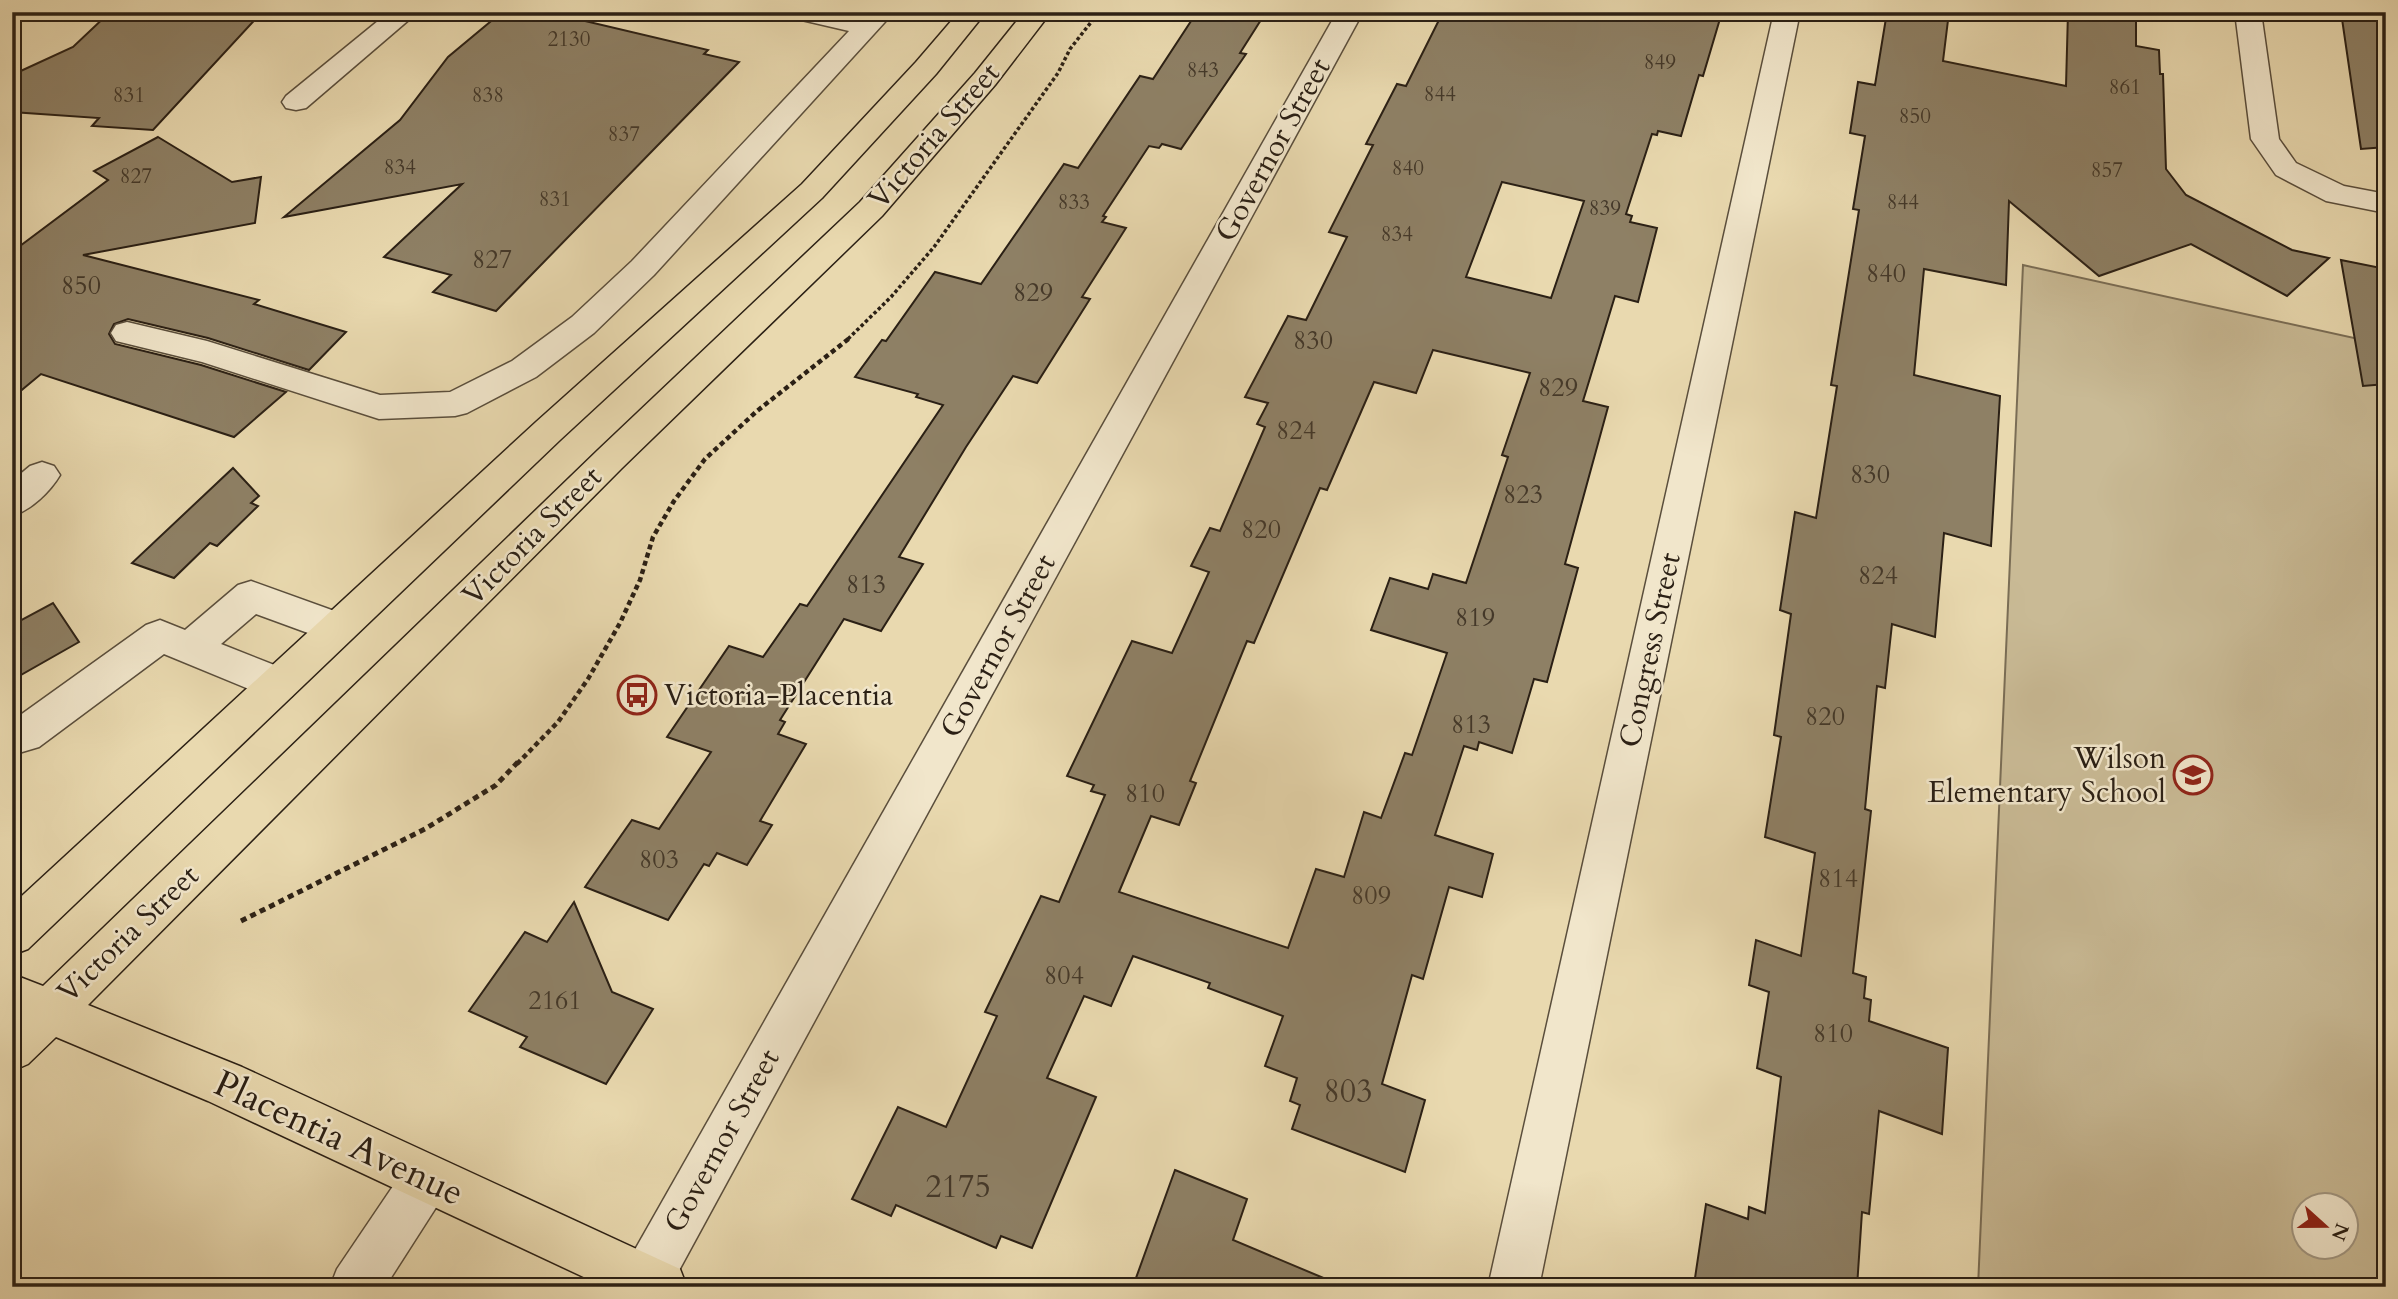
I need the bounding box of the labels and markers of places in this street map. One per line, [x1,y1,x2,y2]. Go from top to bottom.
bus stop icon: Victoria-Placentia [616,674,658,716]
place label: Victoria-Placentia [664,675,893,716]
place label: Wilson Elementary School [1928,738,2166,813]
school or university icon: Wilson Elementary School [2172,754,2214,796]

